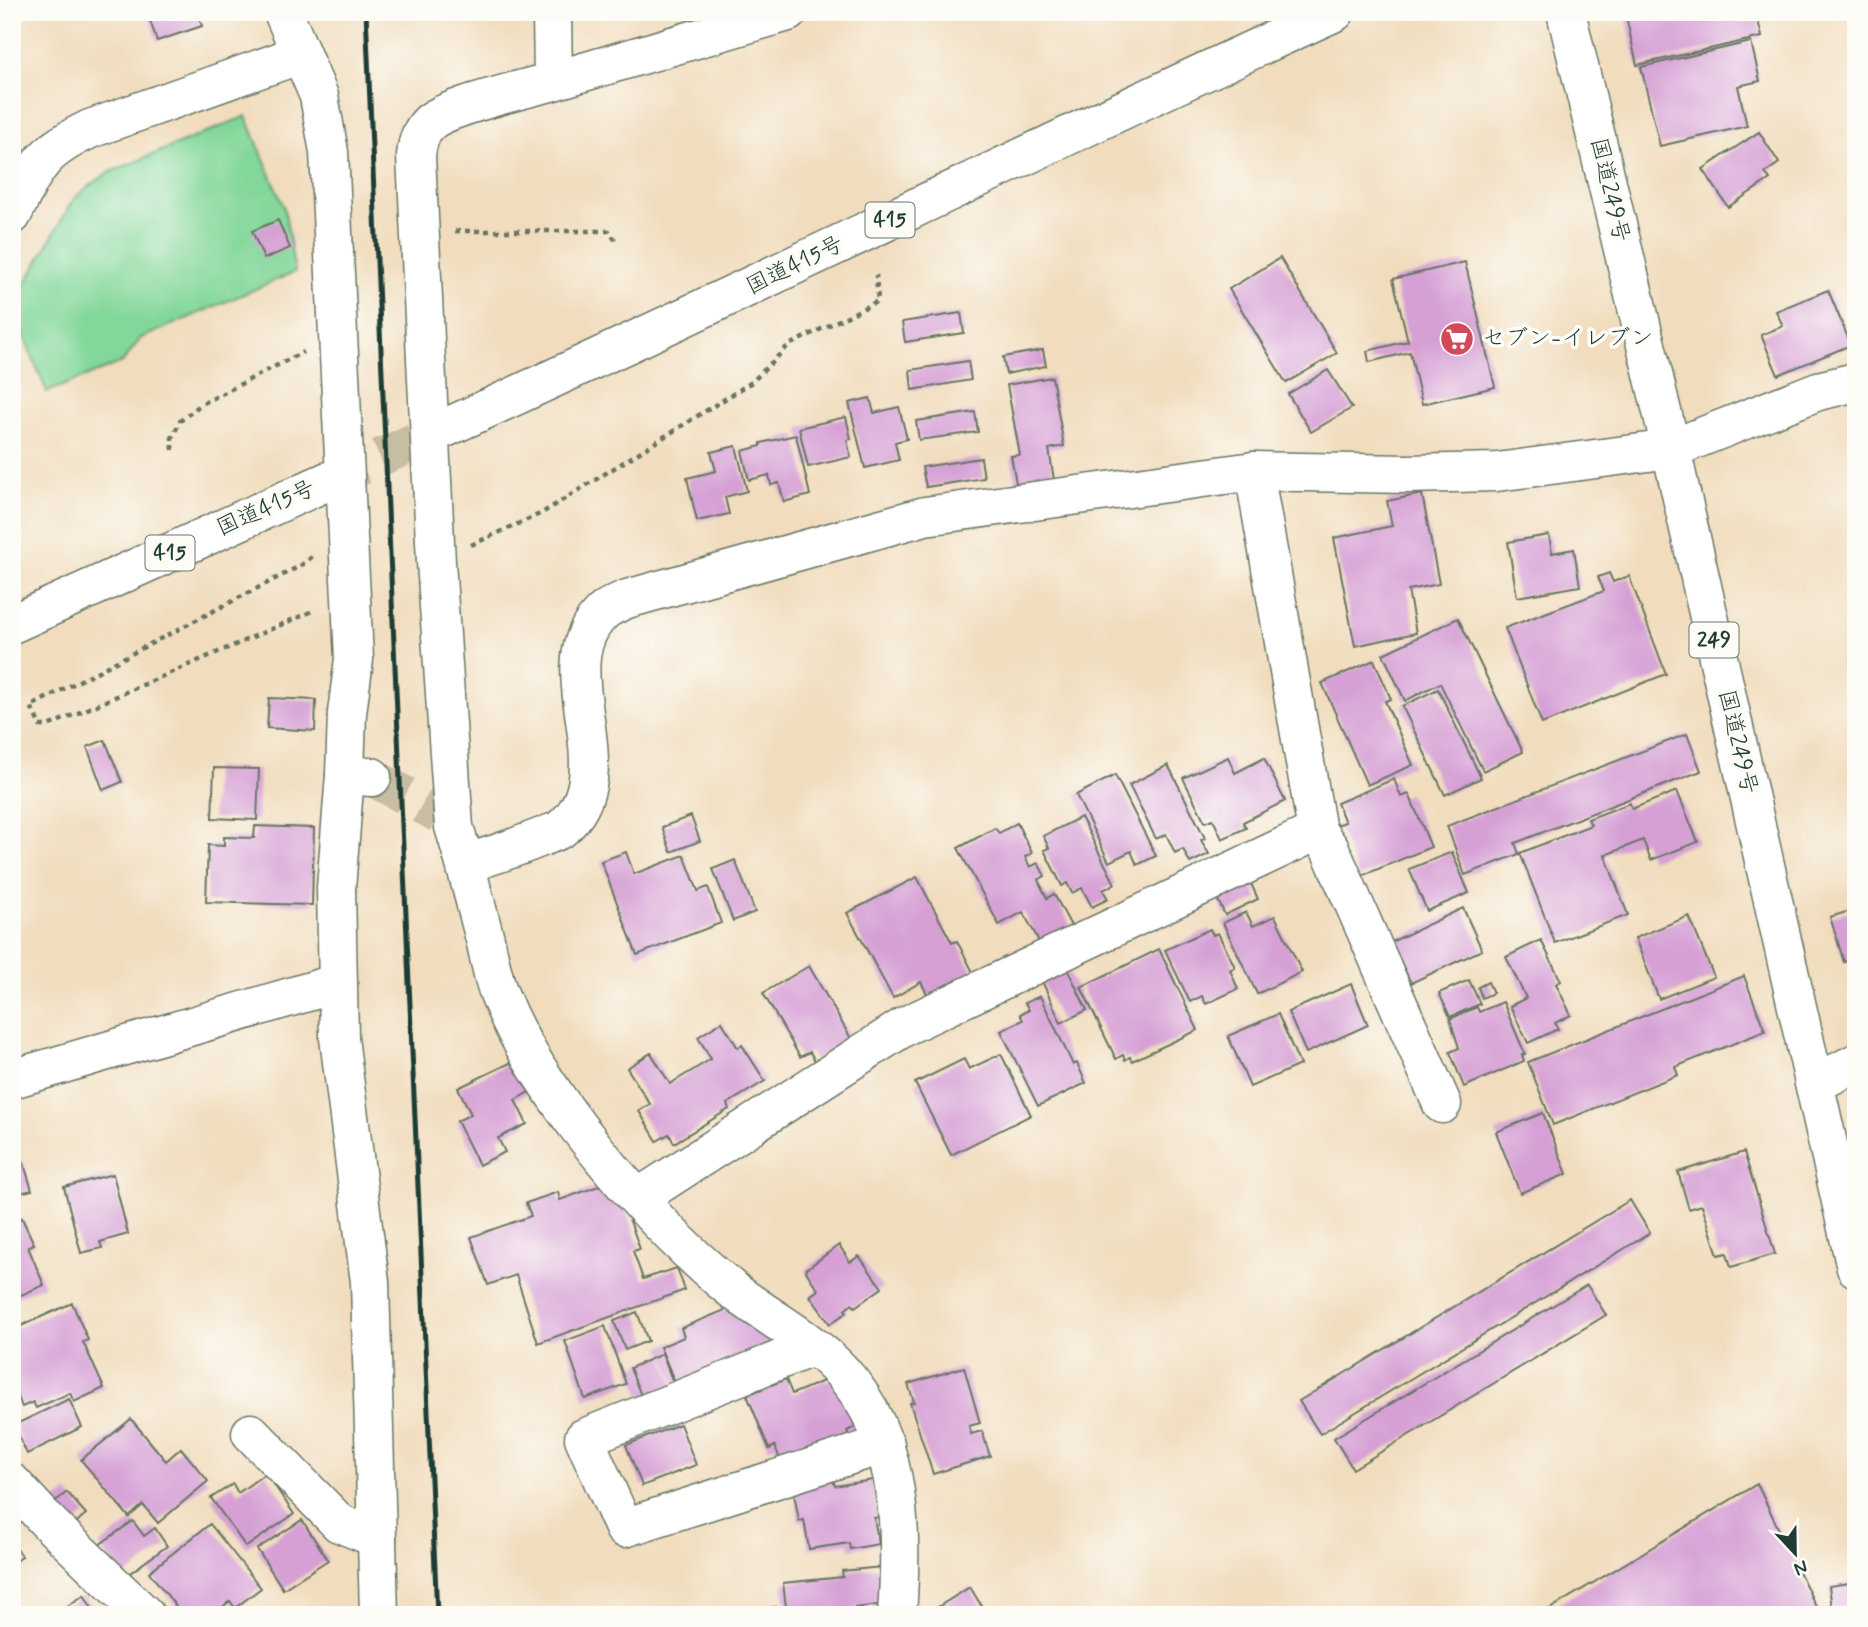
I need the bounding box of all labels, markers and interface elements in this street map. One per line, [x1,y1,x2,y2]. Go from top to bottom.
street label: 国道249号 [1582,135,1636,245]
road number: 415 [866,202,914,238]
street label: 国道415号 [741,229,849,303]
supermarket icon: セブン-イレブン [1438,320,1476,358]
place label: セブン-イレブン [1482,324,1653,354]
street label: 国道415号 [212,474,320,544]
road number: 415 [146,536,194,570]
road number: 249 [1690,622,1738,658]
street label: 国道249号 [1710,687,1764,797]
north arrow [1759,1518,1829,1588]
text: N [1790,1553,1811,1581]

